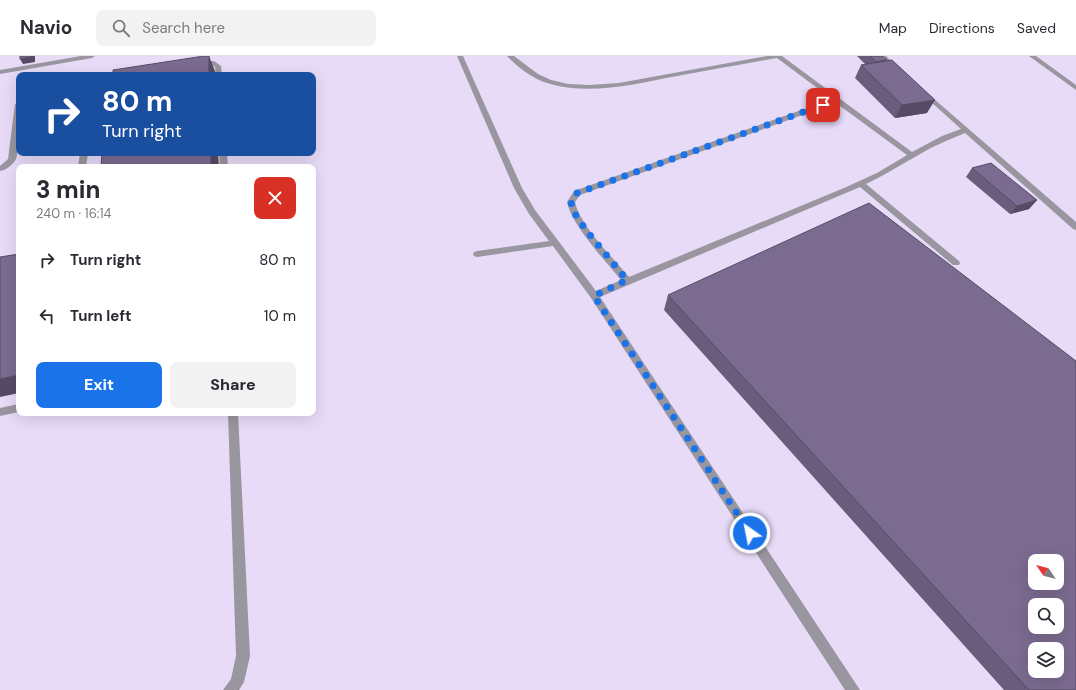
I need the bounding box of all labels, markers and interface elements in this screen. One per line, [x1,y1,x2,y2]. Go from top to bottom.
search box [96,10,376,46]
text: Navio [20,15,72,40]
icon: search [110,17,132,39]
text: Search here [142,18,225,38]
text: Map [879,19,907,37]
text: Directions [929,19,995,37]
text: Saved [1017,19,1056,37]
text: 80 m [102,83,172,120]
icon: right [36,88,88,140]
pin [806,88,840,122]
icon: arrive [812,94,834,116]
text: Turn right [102,119,182,143]
text: 3 min [36,174,100,205]
button: close [254,177,296,219]
text: 240 m · 16:14 [36,205,111,222]
icon: right [36,249,58,271]
text: Turn right [70,250,141,270]
text: 80 m [259,250,296,270]
icon: left [36,305,58,327]
text: Turn left [70,306,131,326]
text: 10 m [264,306,296,326]
button: Exit [36,362,162,408]
button: Share [170,362,296,408]
position arrow [729,512,771,554]
north arrow [1028,554,1064,590]
map controls [1028,554,1064,678]
button: search [1028,598,1064,634]
button: layers [1028,642,1064,678]

